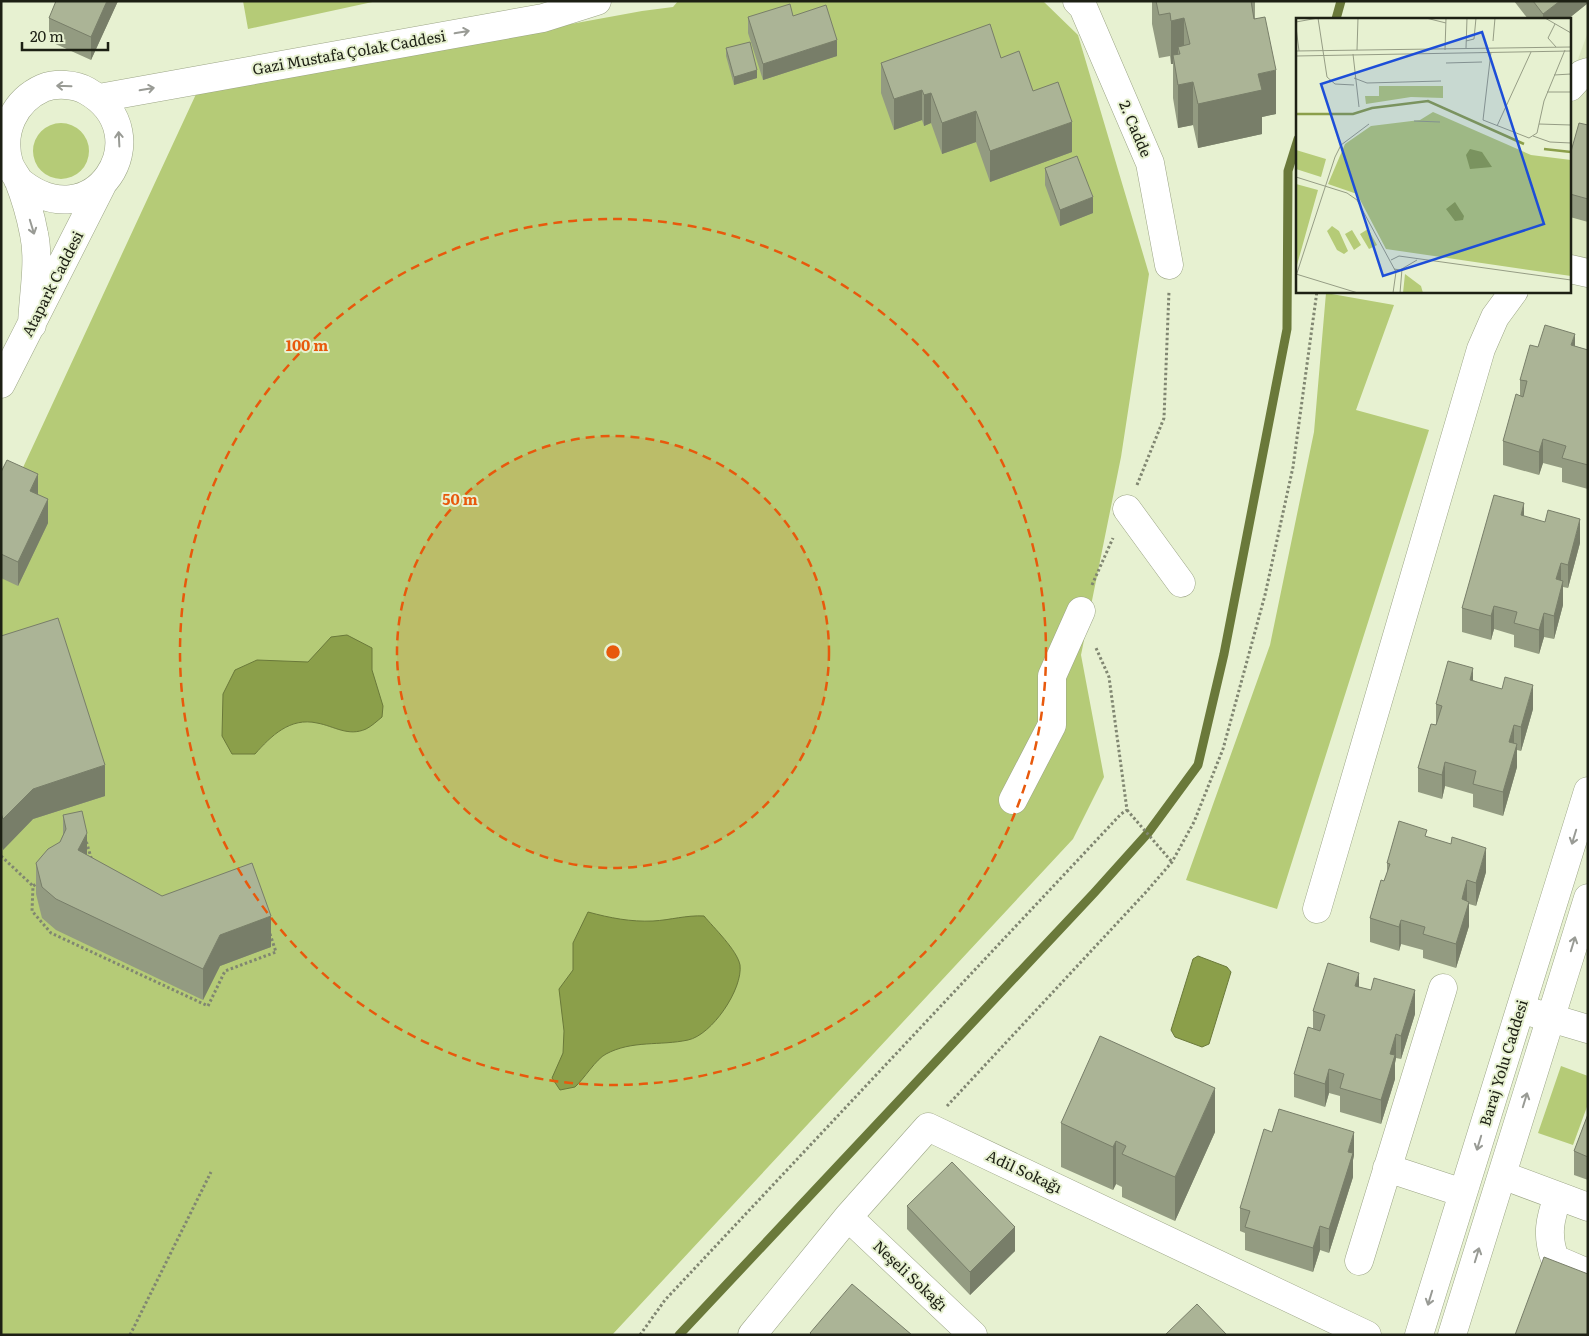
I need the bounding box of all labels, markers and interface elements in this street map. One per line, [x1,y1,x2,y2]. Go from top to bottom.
inset map [1296,18,1572,292]
scale bar [22,20,109,52]
street label: Gazi Mustafa Çolak Caddesi [250,23,447,80]
text: 20 m [30,24,64,47]
one-way arrow [453,27,469,37]
one-way arrow [56,81,72,91]
one-way arrow [138,84,154,93]
street label: 2. Cadde [1114,96,1159,161]
one-way arrow [115,132,124,148]
one-way arrow [27,218,37,234]
street label: Atapark Caddesi [15,226,88,340]
text: 100 m [286,333,328,356]
text: 50 m [442,487,478,510]
centre of rings [604,643,622,661]
one-way arrow [1568,829,1578,845]
one-way arrow [1569,937,1579,953]
street label: Baraj Yolu Caddesi [1472,996,1533,1129]
one-way arrow [1521,1092,1531,1108]
one-way arrow [1474,1135,1483,1150]
street label: Adil Sokağı [983,1143,1066,1198]
street label: Neşeli Sokağı [869,1234,954,1316]
one-way arrow [1473,1247,1483,1263]
one-way arrow [1425,1290,1435,1306]

